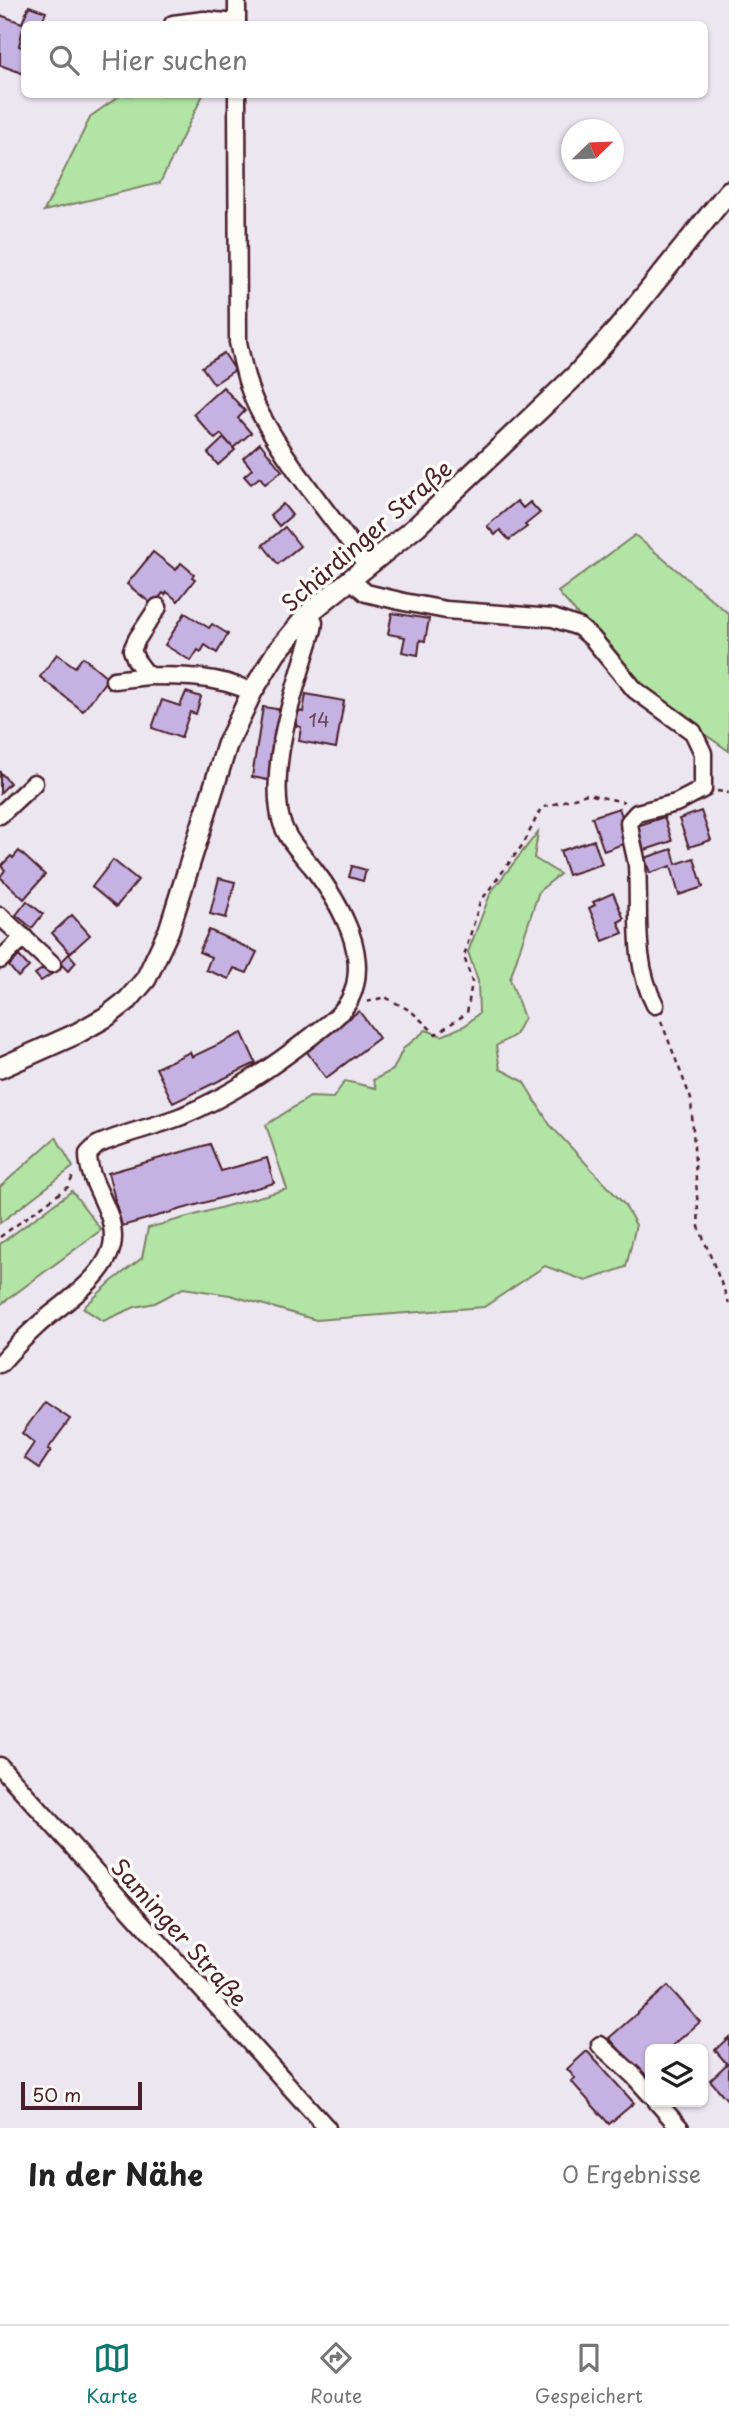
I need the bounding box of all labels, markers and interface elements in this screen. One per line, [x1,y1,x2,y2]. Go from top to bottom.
search box [21,21,708,98]
text: Hier suchen [101,40,248,79]
icon: search [45,41,83,79]
north arrow [561,119,624,182]
street label: Schärdinger Straße [273,451,459,619]
house number: 14 [308,705,330,733]
street label: Saminger Straße [104,1850,256,2014]
map controls [645,2044,708,2107]
button: layers [645,2044,708,2107]
scale bar [21,2079,142,2111]
text: 50 m [32,2080,81,2108]
text: In der Nähe [28,2151,203,2196]
text: 0 Ergebnisse [562,2156,701,2191]
tab: Karte [86,2339,138,2409]
tab: Route [310,2339,362,2409]
tab: Gespeichert [535,2339,643,2409]

